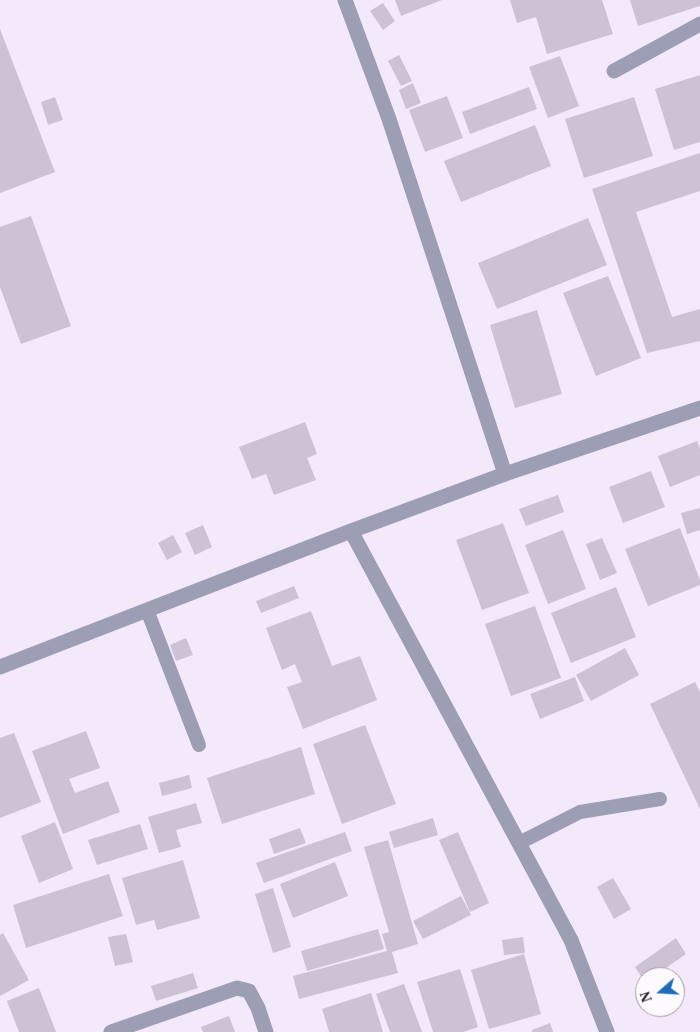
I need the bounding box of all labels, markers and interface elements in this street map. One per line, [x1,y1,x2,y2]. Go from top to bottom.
north arrow [635,967,685,1017]
text: N [638,989,655,1004]

